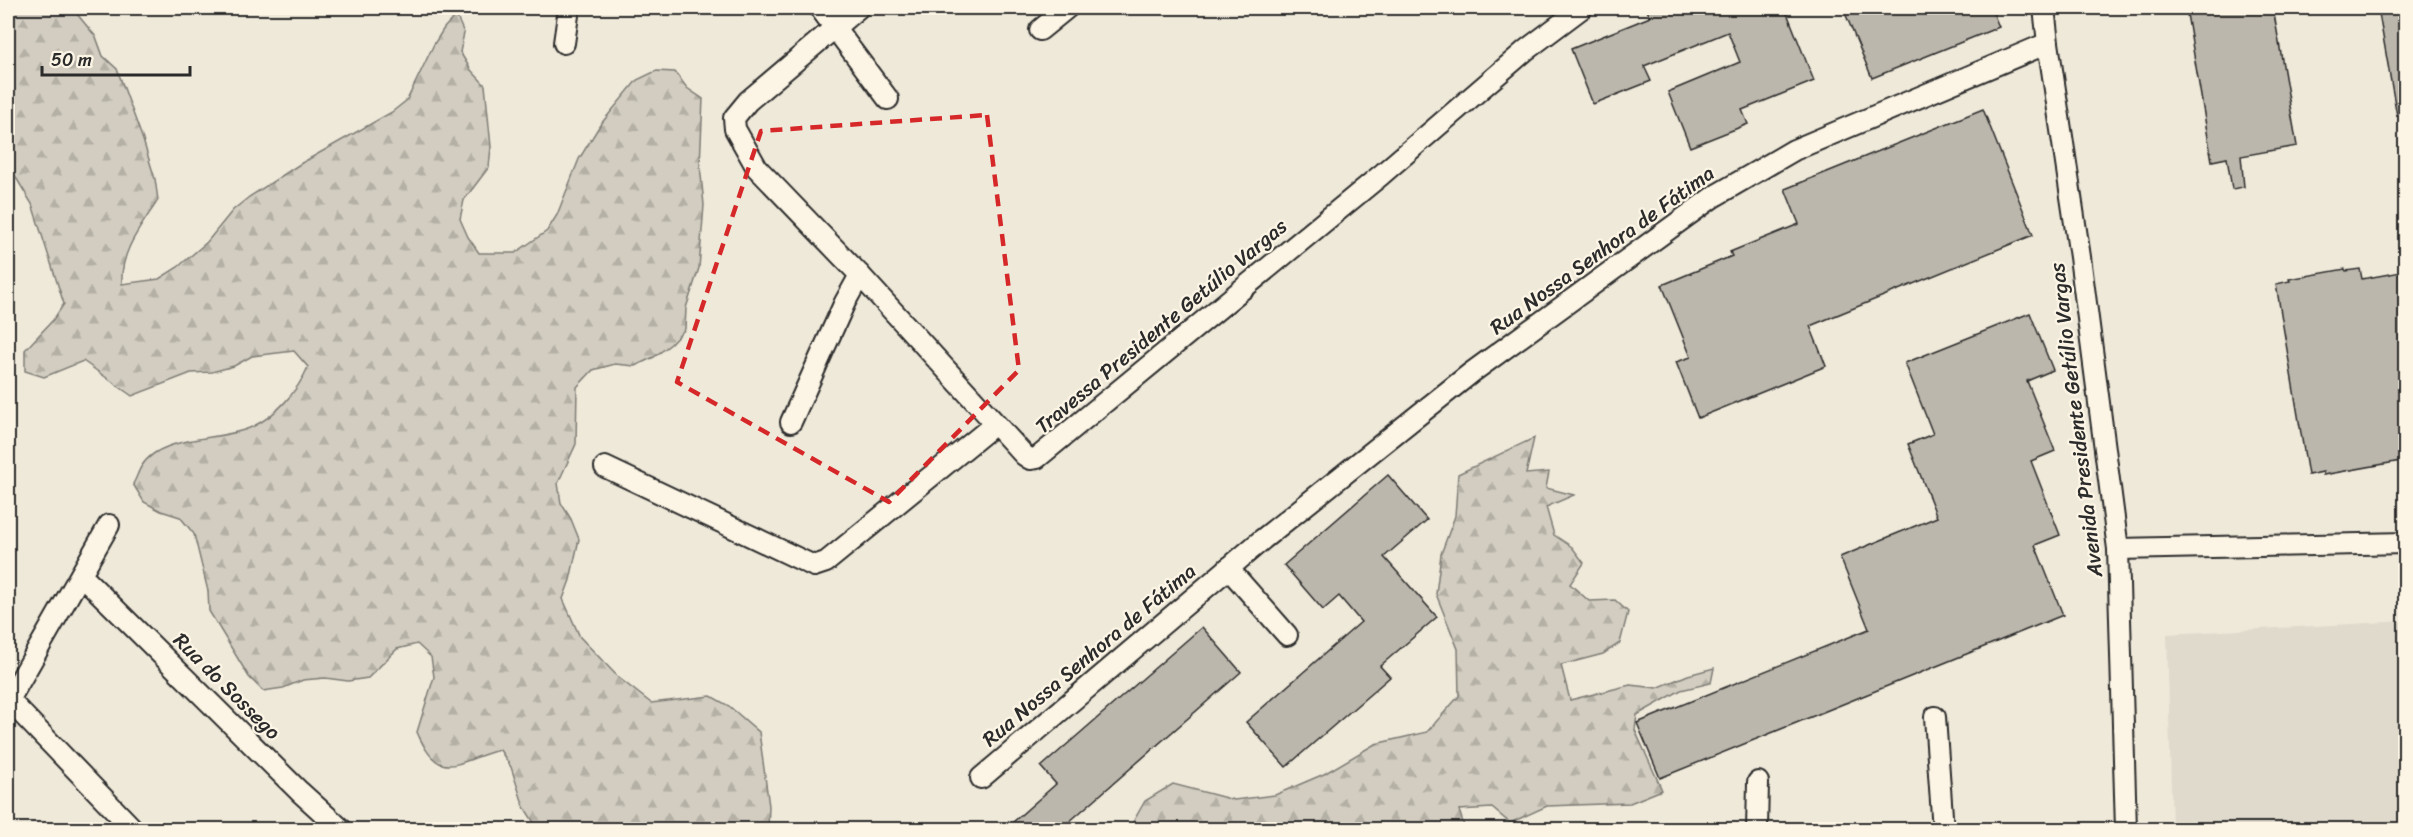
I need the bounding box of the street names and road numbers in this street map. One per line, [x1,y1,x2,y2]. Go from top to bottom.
street label: Rua Nossa Senhora de Fátima [1481,155,1723,345]
street label: Travessa Presidente Getúlio Vargas [1026,208,1296,444]
street label: Avenida Presidente Getúlio Vargas [2038,260,2114,580]
street label: Rua Nossa Senhora de Fátima [973,553,1205,757]
street label: Rua do Sossego [164,623,290,749]

